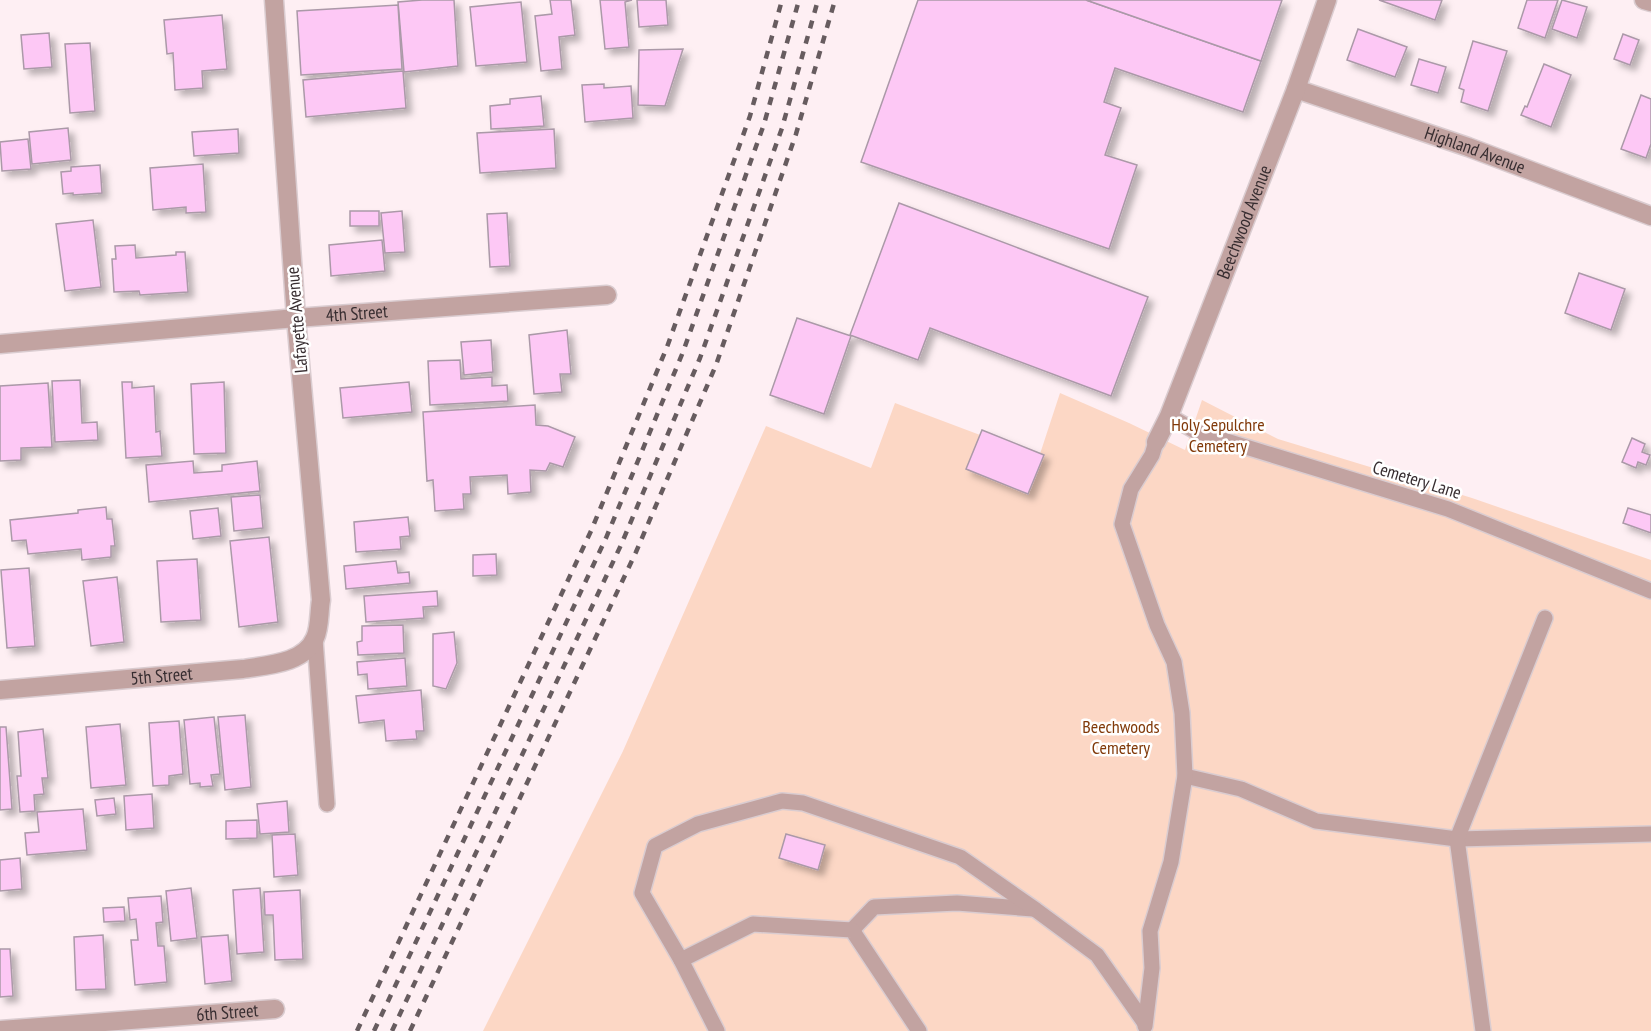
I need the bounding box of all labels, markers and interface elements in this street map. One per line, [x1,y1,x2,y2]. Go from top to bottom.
street label: Highland Avenue [1422,121,1528,179]
street label: Beechwood Avenue [1211,162,1276,282]
street label: Lafayette Avenue [280,266,313,374]
street label: 4th Street [325,299,389,327]
park label: Holy Sepulchre Cemetery [1171,413,1265,457]
street label: Cemetery Lane [1370,455,1464,504]
street label: 5th Street [129,661,193,690]
park label: Beechwoods Cemetery [1082,715,1160,759]
street label: 6th Street [195,998,259,1026]

